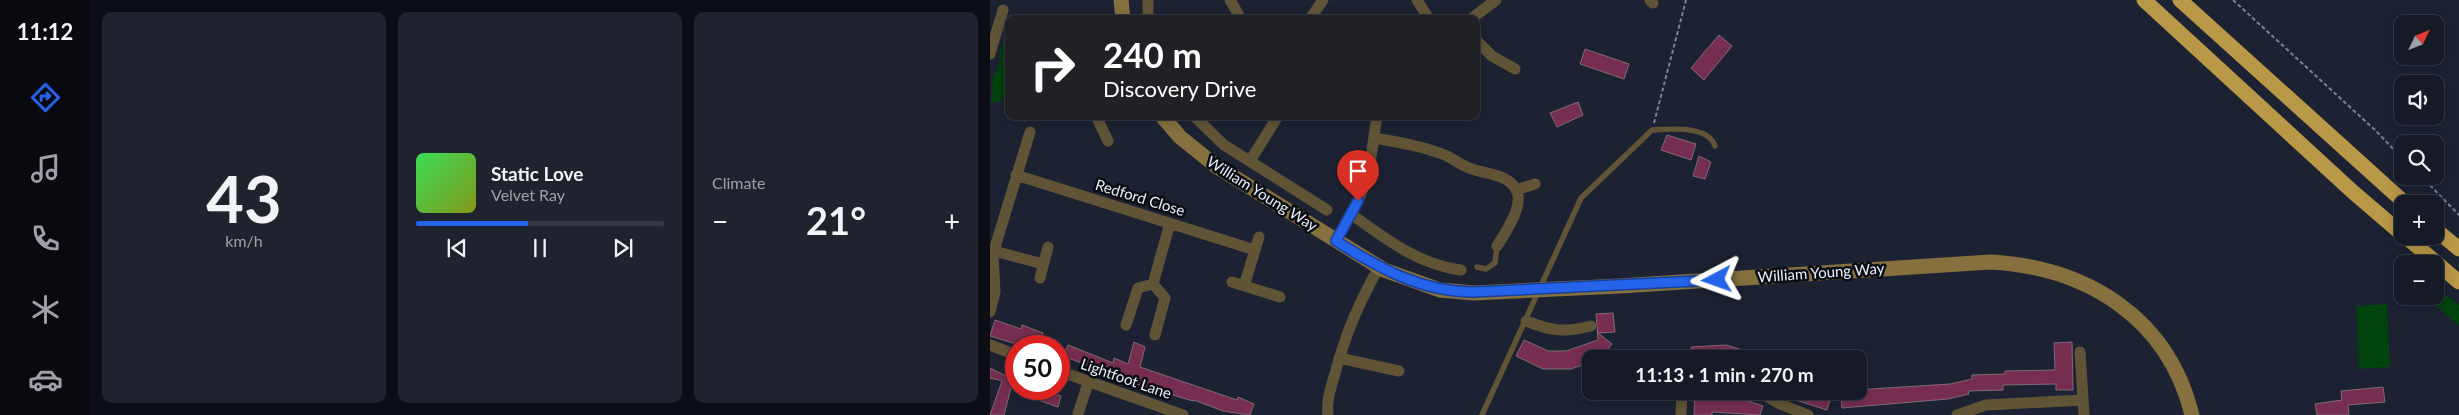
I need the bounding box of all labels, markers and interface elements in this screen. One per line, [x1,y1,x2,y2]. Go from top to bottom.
north arrow [2394,15,2444,65]
map controls [2394,15,2444,305]
text: 11:12 [17,18,73,45]
text: 240 m [1103,33,1202,75]
icon: right [1020,35,1085,100]
text: Discovery Drive [1103,75,1256,102]
button: sound [2394,75,2444,125]
icon: directions [28,80,63,115]
button: search [2394,135,2444,185]
pin [1337,150,1379,201]
icon: music [28,151,63,186]
street label: William Young Way [1204,152,1321,235]
icon: arrive [1344,157,1372,185]
text: 43 [206,159,282,237]
text: Static Love [491,162,583,185]
text: Climate [712,173,765,192]
street label: Redford Close [1093,175,1187,219]
text: Velvet Ray [491,185,565,204]
button: + [2394,195,2444,245]
text: 21° [806,197,866,243]
text: − [712,204,728,238]
text: + [944,204,960,238]
icon: phone [28,221,63,256]
text: km/h [225,231,263,250]
icon: previous [443,234,471,262]
icon: pause [526,234,554,262]
icon: next [609,234,637,262]
position arrow [1690,253,1742,305]
button: − [2394,255,2444,305]
street label: William Young Way [1757,259,1885,285]
icon: climate [28,292,63,327]
speed limit sign: 50 [1005,335,1070,400]
street label: Lightfoot Lane [1078,354,1174,402]
icon: car [28,362,63,397]
text: 11:13 · 1 min · 270 m [1635,363,1814,386]

